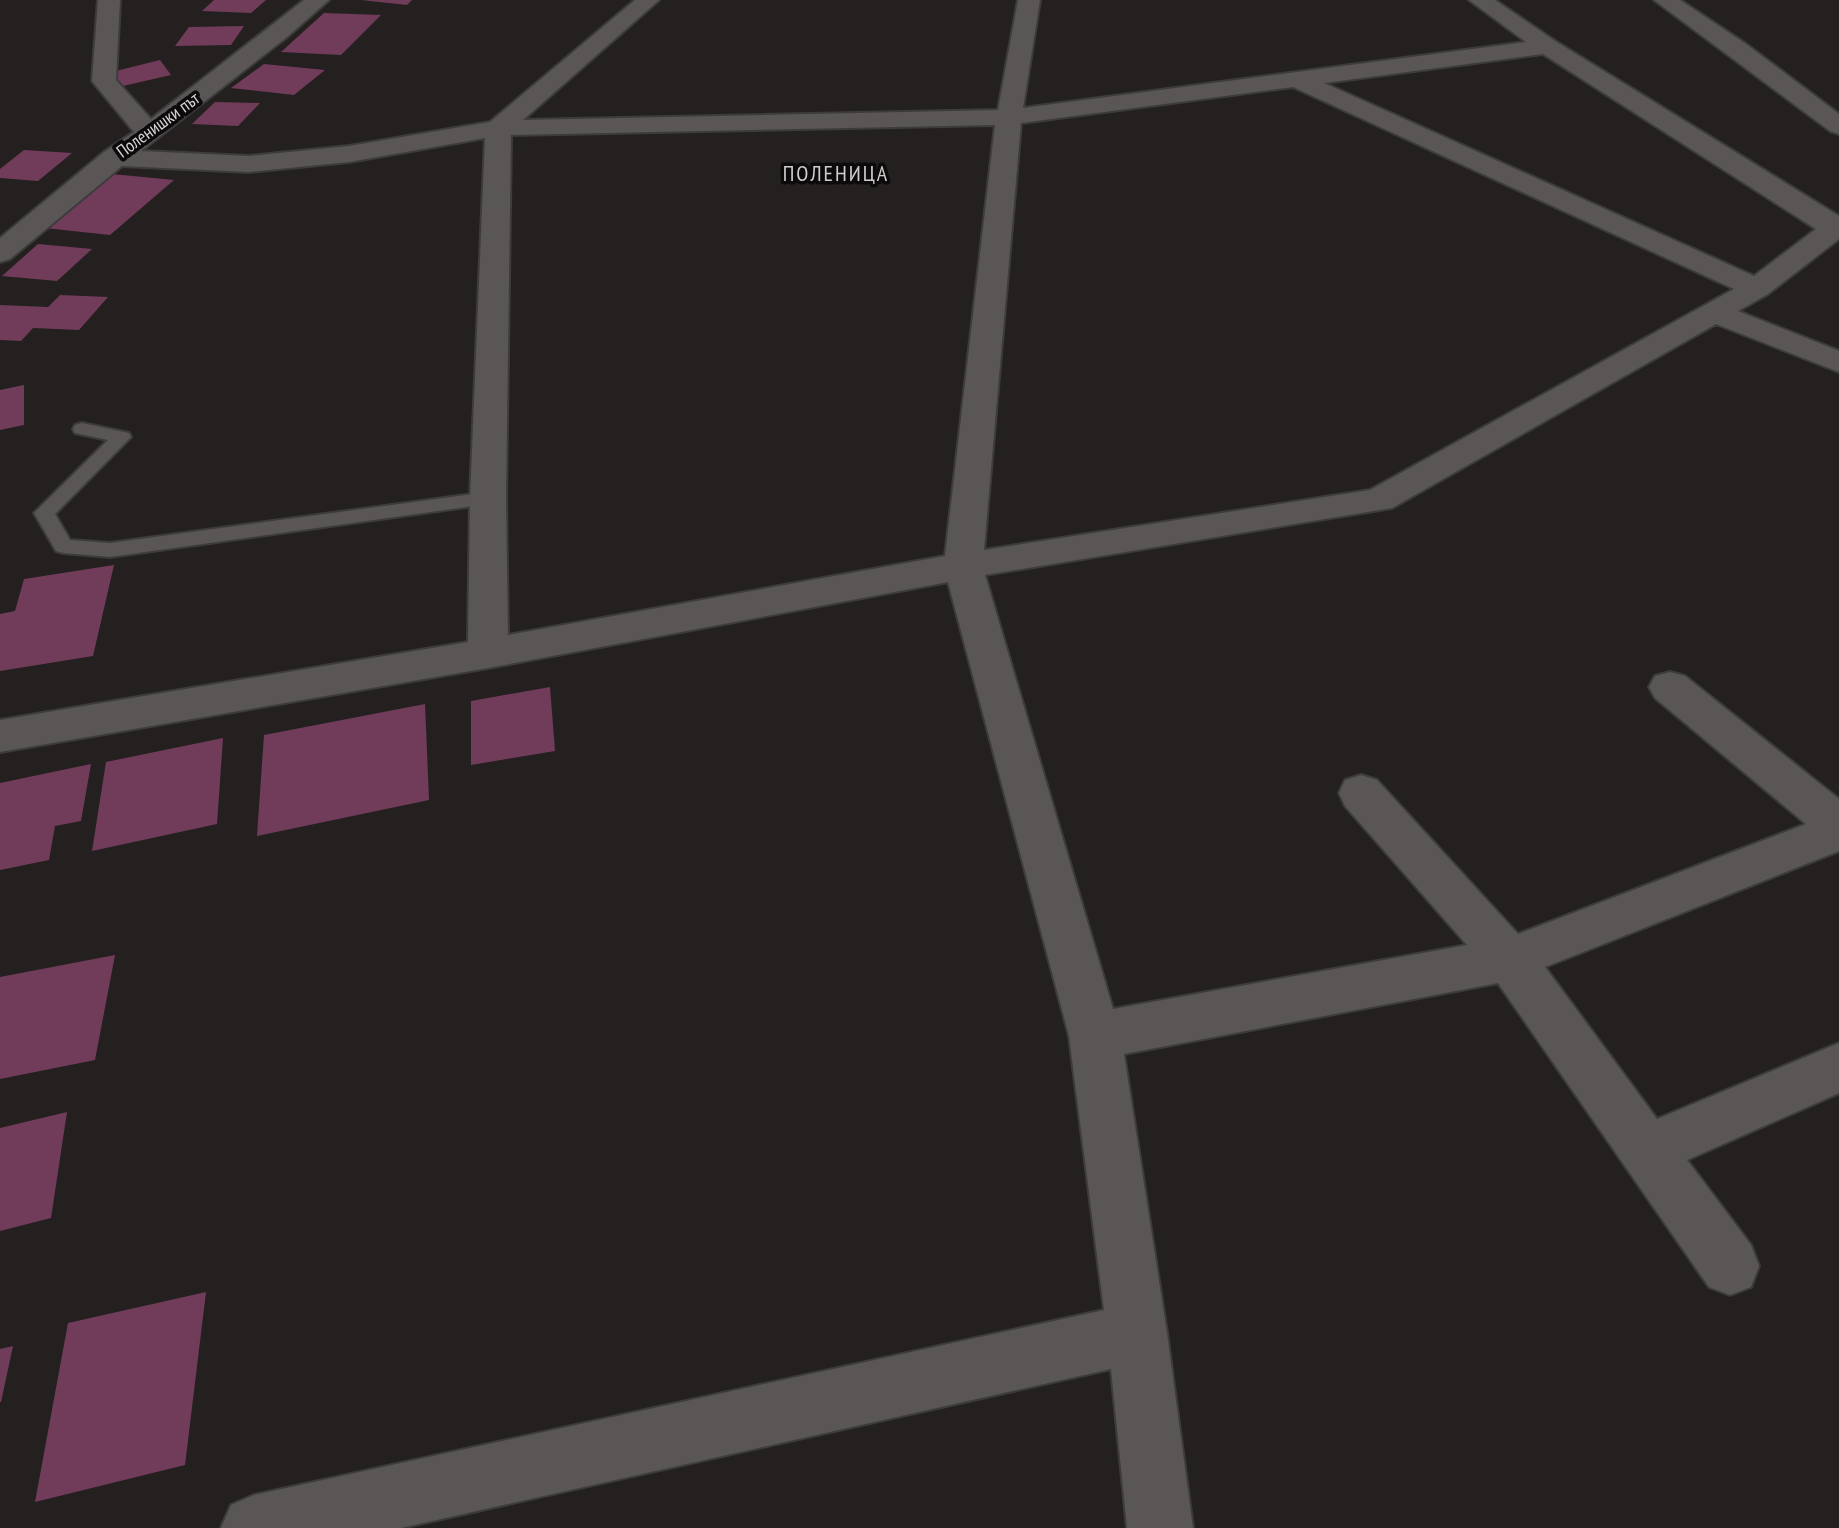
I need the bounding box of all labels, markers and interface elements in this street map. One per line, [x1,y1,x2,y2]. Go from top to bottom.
street label: Поленишки път [112,87,204,163]
district label: ПОЛЕНИЦА [783,159,889,187]

